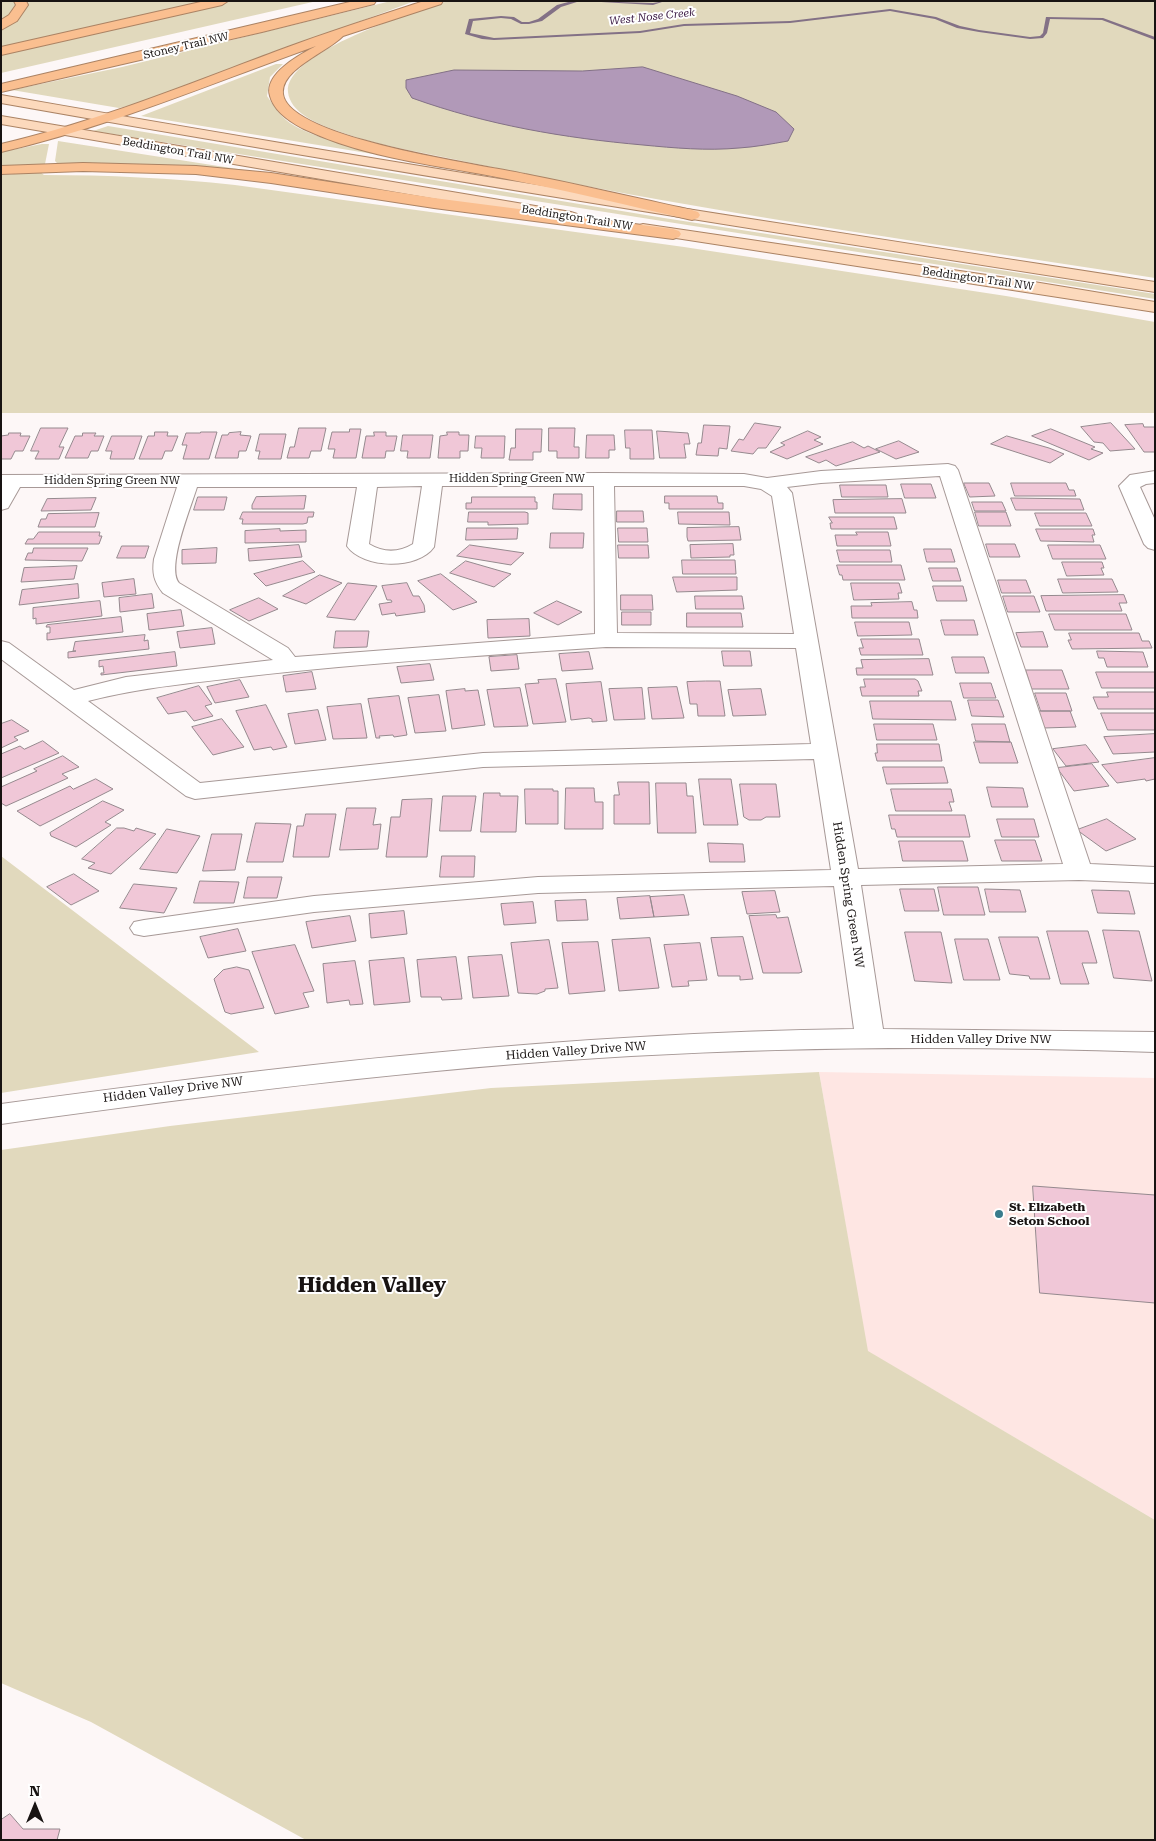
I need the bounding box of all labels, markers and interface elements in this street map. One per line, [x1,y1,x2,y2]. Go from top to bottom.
water label: West Nose Creek [608,6,696,28]
street label: Stoney Trail NW [142,30,230,62]
street label: Beddington Trail NW [121,135,235,167]
street label: Beddington Trail NW [520,203,634,233]
street label: Beddington Trail NW [921,265,1035,293]
street label: Hidden Spring Green NW [449,472,585,486]
street label: Hidden Spring Green NW [44,474,180,488]
street label: Hidden Spring Green NW [829,821,867,969]
street label: Hidden Valley Drive NW [911,1032,1051,1046]
street label: Hidden Valley Drive NW [505,1039,647,1063]
street label: Hidden Valley Drive NW [102,1074,244,1106]
place label: St. Elizabeth Seton School [1009,1200,1090,1228]
marker: St. Elizabeth Seton School [993,1208,1005,1220]
district label: Hidden Valley [298,1273,446,1299]
north arrow [10,1781,60,1831]
text: N [30,1783,40,1799]

